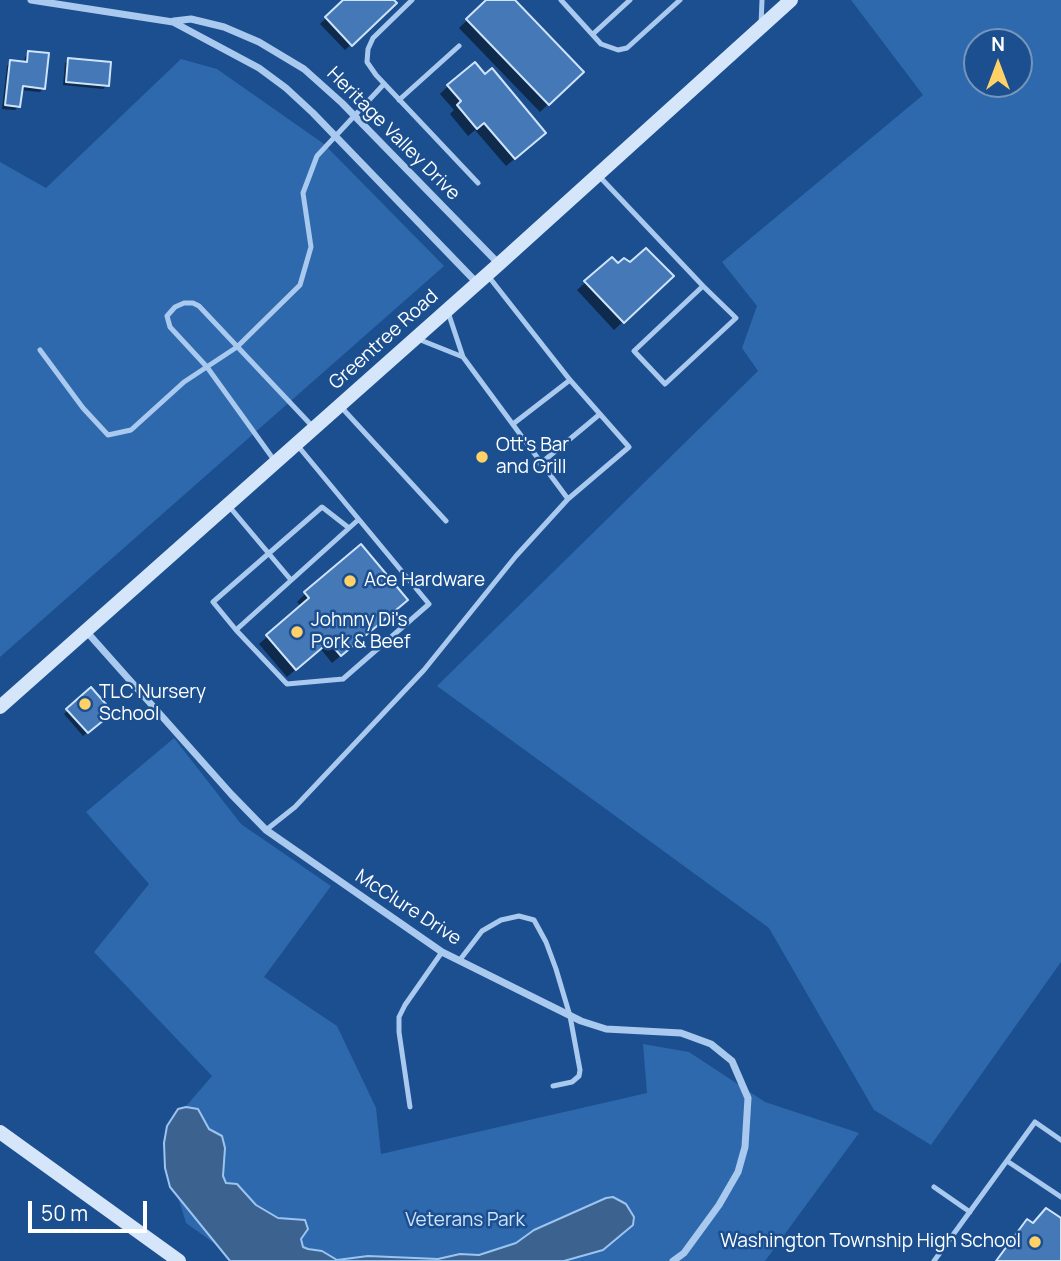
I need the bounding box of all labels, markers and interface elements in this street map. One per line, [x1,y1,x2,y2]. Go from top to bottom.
north arrow [963,28,1033,98]
text: N [991,31,1005,57]
street label: Heritage Valley Drive [322,63,464,205]
street label: Greentree Road [325,285,443,395]
place label: Ott's Bar and Grill [496,435,569,479]
marker: Ott's Bar and Grill [474,449,490,465]
place label: Ace Hardware [364,570,485,592]
marker: Ace Hardware [342,573,358,589]
place label: Johnny Di's Pork & Beef [311,610,410,654]
marker: Johnny Di's Pork & Beef [289,624,305,640]
place label: TLC Nursery School [99,682,206,726]
marker: TLC Nursery School [77,696,93,712]
street label: McClure Drive [351,865,465,951]
scale bar [32,1188,150,1232]
text: 50 m [41,1199,88,1227]
park label: Veterans Park [405,1210,525,1232]
place label: Washington Township High School [720,1231,1021,1253]
marker: Washington Township High School [1027,1234,1043,1250]

